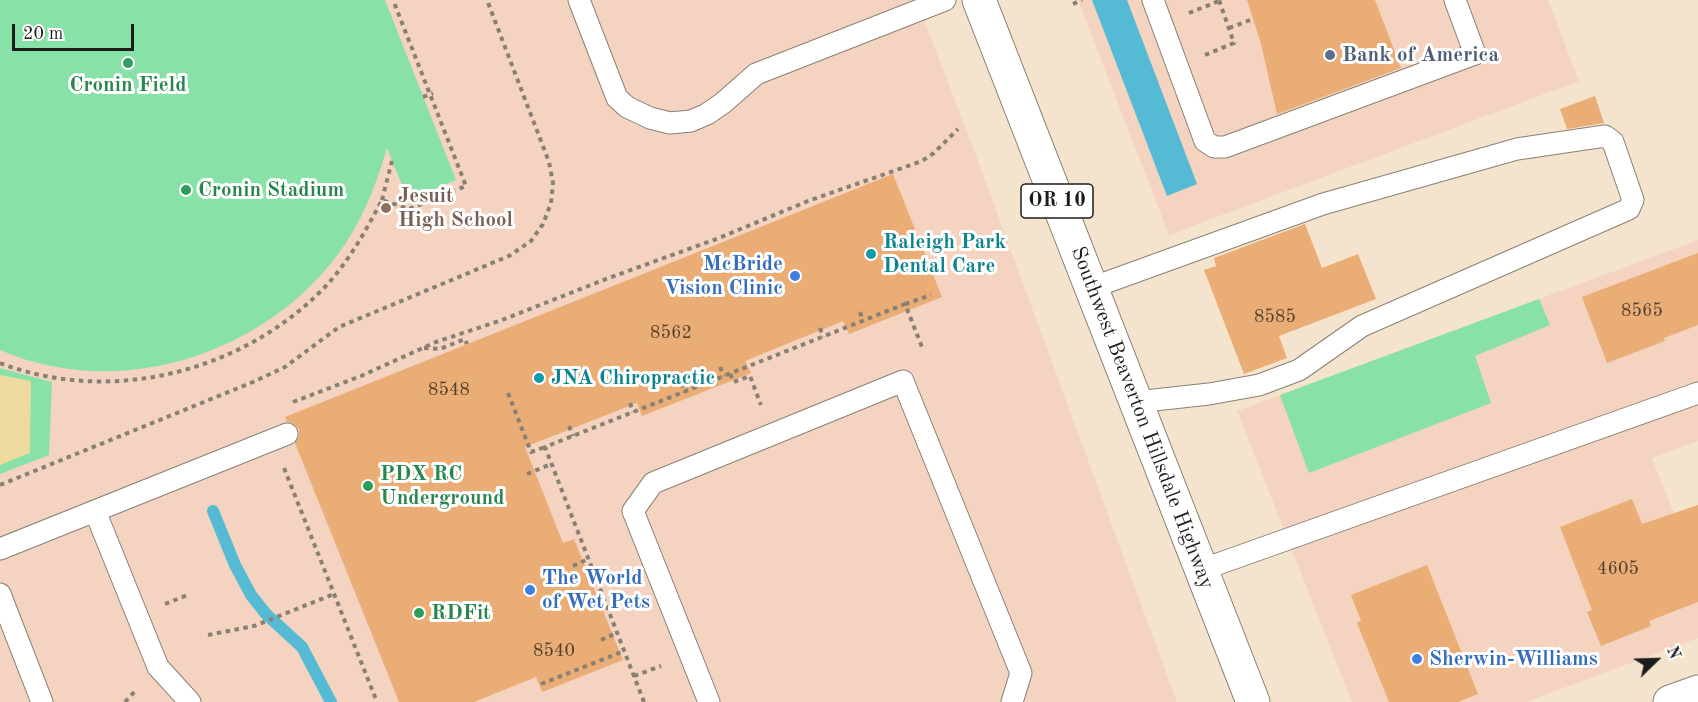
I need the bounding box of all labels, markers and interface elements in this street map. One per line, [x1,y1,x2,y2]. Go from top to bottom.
scale bar [15,12,136,50]
text: 20 m [23,25,63,43]
place label: Bank of America [1342,42,1499,68]
marker: Bank of America [1323,48,1337,62]
marker: Cronin Field [121,56,135,70]
place label: Cronin Field [70,72,186,98]
place label: Cronin Stadium [198,177,344,203]
marker: Cronin Stadium [179,183,193,197]
place label: Jesuit High School [398,183,513,233]
road number: OR 10 [1021,184,1093,218]
marker: Jesuit High School [379,201,393,215]
place label: Raleigh Park Dental Care [883,229,1006,279]
street label: Southwest Beaverton Hillsdale Highway [1065,243,1219,593]
marker: Raleigh Park Dental Care [864,247,878,261]
place label: McBride Vision Clinic [664,251,783,301]
marker: McBride Vision Clinic [788,269,802,283]
house number: 8565 [1621,300,1663,322]
house number: 8585 [1254,306,1296,328]
house number: 8562 [650,322,692,344]
place label: JNA Chiropractic [551,365,715,391]
marker: JNA Chiropractic [532,371,546,385]
house number: 8548 [428,379,470,401]
place label: PDX RC Underground [380,461,505,511]
marker: PDX RC Underground [361,479,375,493]
house number: 4605 [1597,558,1639,580]
place label: The World of Wet Pets [542,565,650,615]
marker: The World of Wet Pets [523,583,537,597]
place label: RDFit [431,600,491,626]
marker: RDFit [412,606,426,620]
north arrow [1626,630,1686,690]
house number: 8540 [533,640,575,662]
text: N [1663,644,1682,662]
place label: Sherwin-Williams [1429,646,1598,672]
marker: Sherwin-Williams [1410,652,1424,666]

